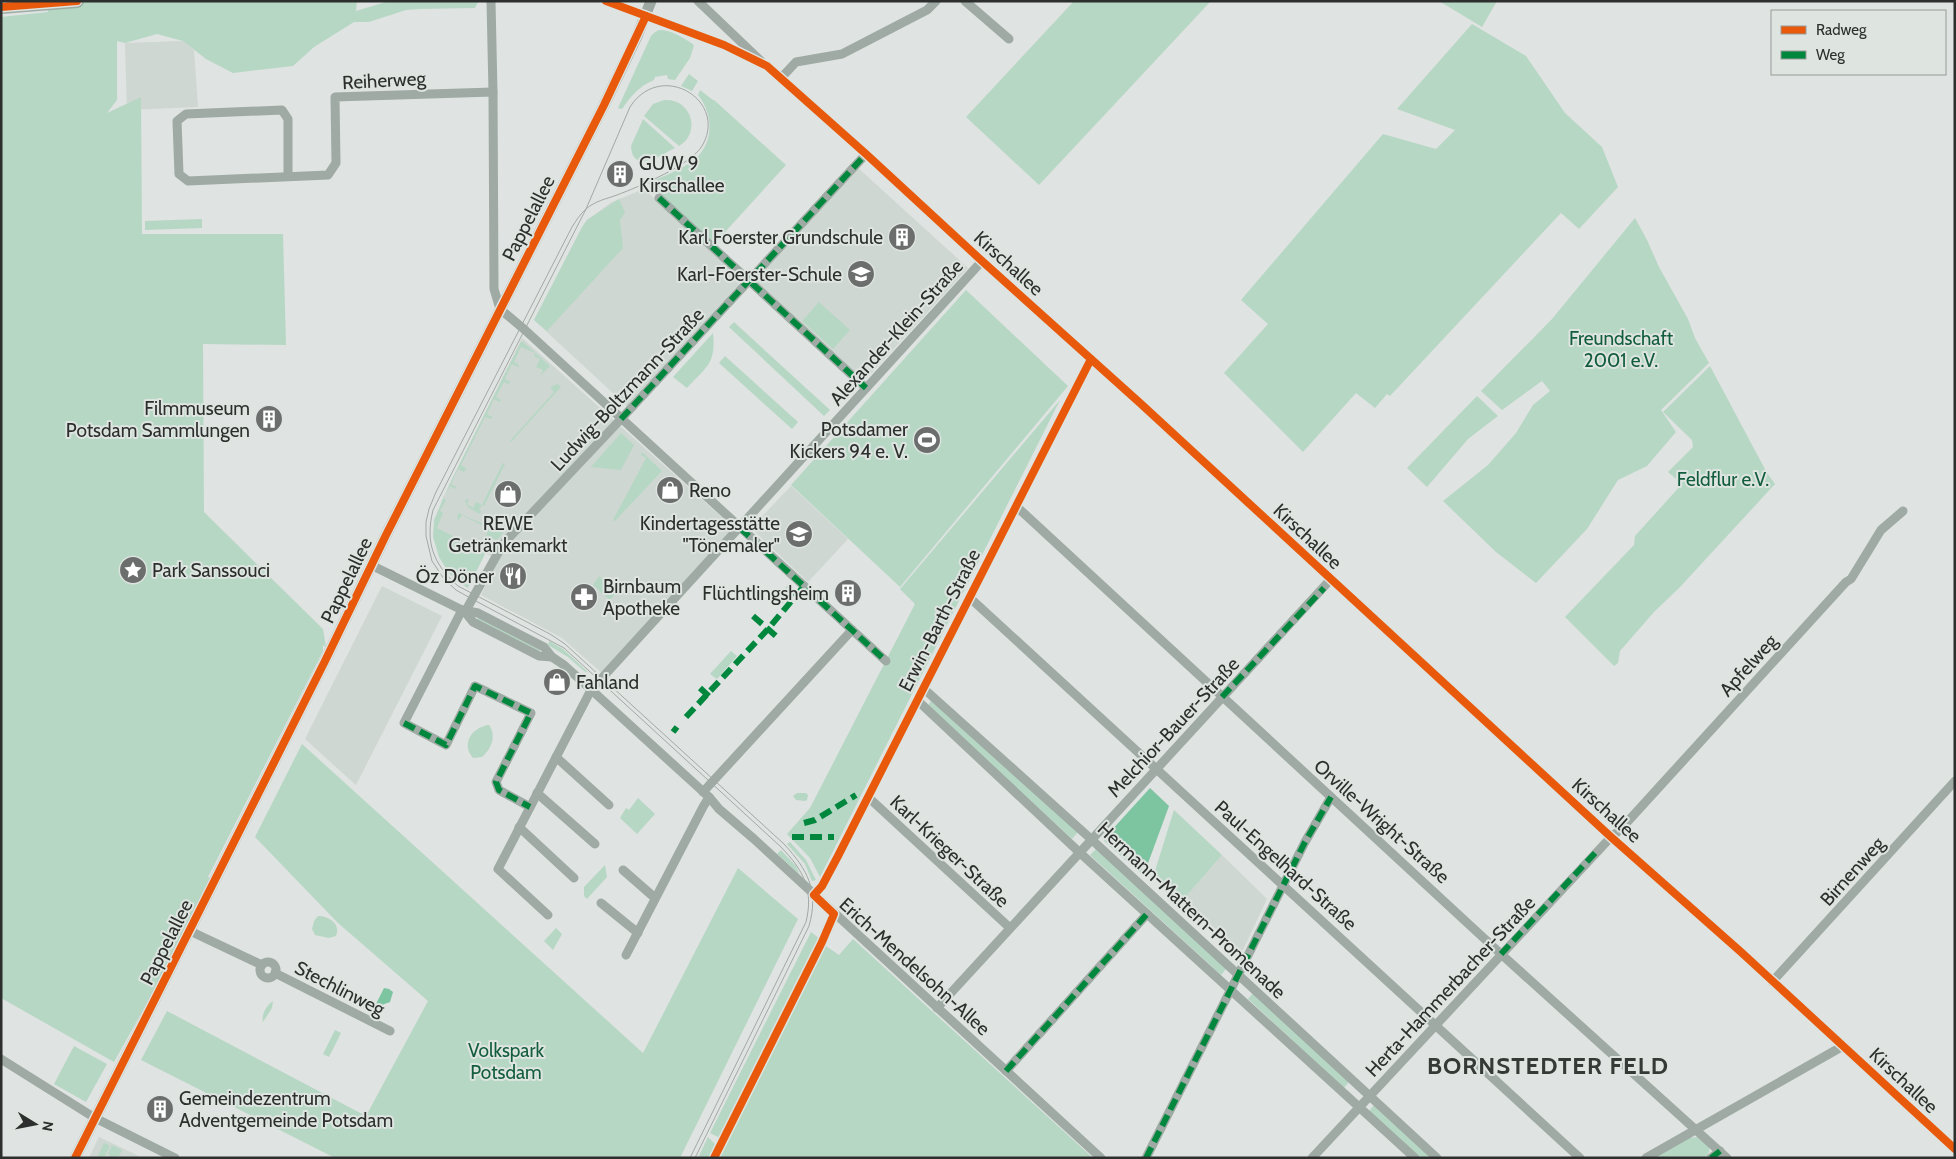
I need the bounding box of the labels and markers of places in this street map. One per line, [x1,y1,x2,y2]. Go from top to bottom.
place label: GUW 9 Kirschallee [639,152,725,197]
building icon: GUW 9 Kirschallee [605,159,635,189]
building icon: Karl Foerster Grundschule [887,222,917,252]
place label: Karl Foerster Grundschule [678,226,883,249]
school or university icon: Karl-Foerster-Schule [846,259,876,289]
place label: Karl-Foerster-Schule [677,263,842,286]
place label: Filmmuseum Potsdam Sammlungen [66,397,250,442]
building icon: Filmmuseum Potsdam Sammlungen [254,404,284,434]
place label: Potsdamer Kickers 94 e. V. [789,418,908,463]
sports icon: Potsdamer Kickers 94 e. V. [912,425,942,455]
shop icon: Reno [655,475,685,505]
shop icon: REWE Getränkemarkt [493,479,523,509]
place label: Reno [689,479,731,502]
place label: REWE Getränkemarkt [449,512,568,557]
place label: Kindertagesstätte "Tönemaler" [640,512,780,557]
school or university icon: Kindertagesstätte "Tönemaler" [784,519,814,549]
place icon: Park Sanssouci [118,555,148,585]
place label: Park Sanssouci [152,559,270,582]
restaurant icon: Öz Döner [498,561,528,591]
place label: Öz Döner [416,565,494,588]
place label: Birnbaum Apotheke [603,575,681,620]
building icon: Flüchtlingsheim [833,578,863,608]
pharmacy icon: Birnbaum Apotheke [569,582,599,612]
place label: Flüchtlingsheim [702,582,829,605]
shop icon: Fahland [542,667,572,697]
place label: Fahland [576,671,639,694]
place label: Gemeindezentrum Adventgemeinde Potsdam [179,1087,393,1132]
building icon: Gemeindezentrum Adventgemeinde Potsdam [145,1094,175,1124]

